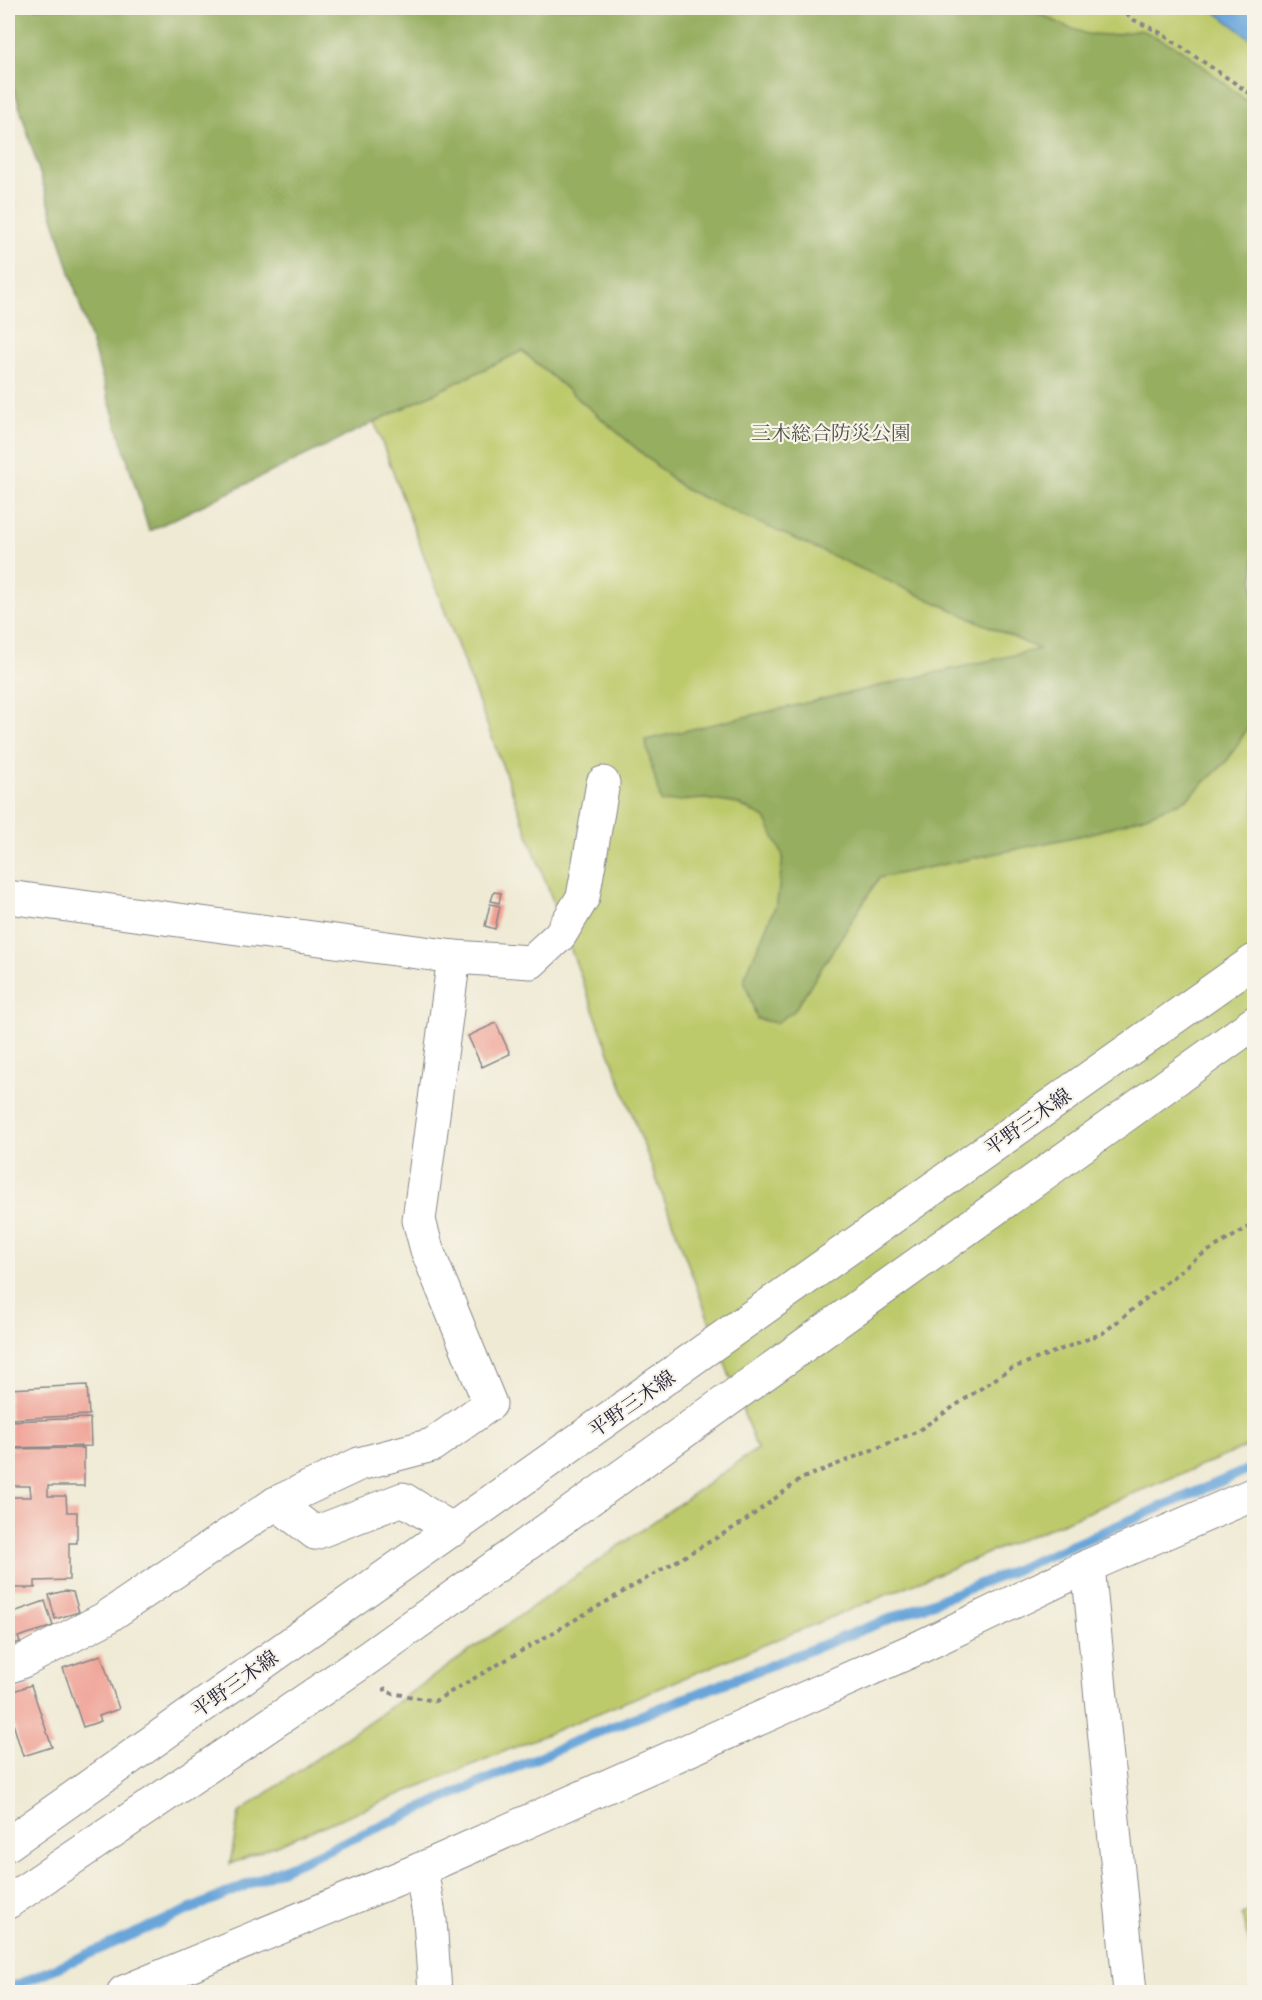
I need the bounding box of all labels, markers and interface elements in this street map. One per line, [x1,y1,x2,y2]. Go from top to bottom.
park label: 三木総合防災公園 [751,420,911,447]
street label: 平野三木線 [979,1082,1077,1162]
street label: 平野三木線 [583,1364,681,1444]
street label: 平野三木線 [186,1644,284,1724]

